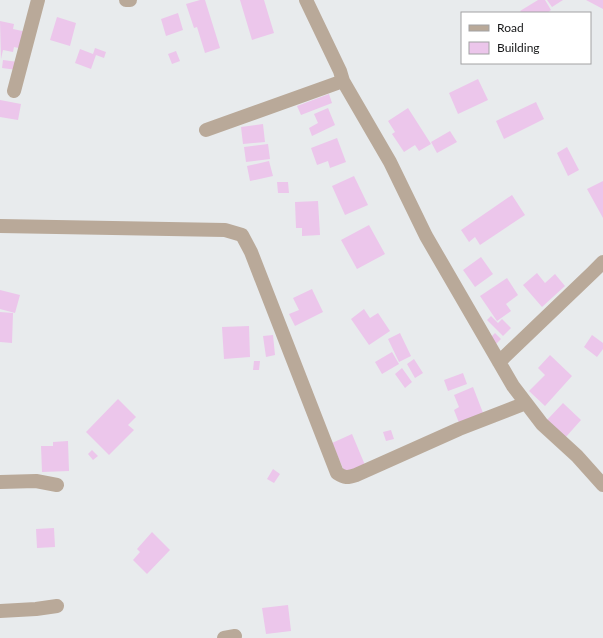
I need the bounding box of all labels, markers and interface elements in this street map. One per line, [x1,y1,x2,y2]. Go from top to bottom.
legend [461,12,591,64]
text: Road [497,20,524,35]
text: Building [497,40,540,55]

